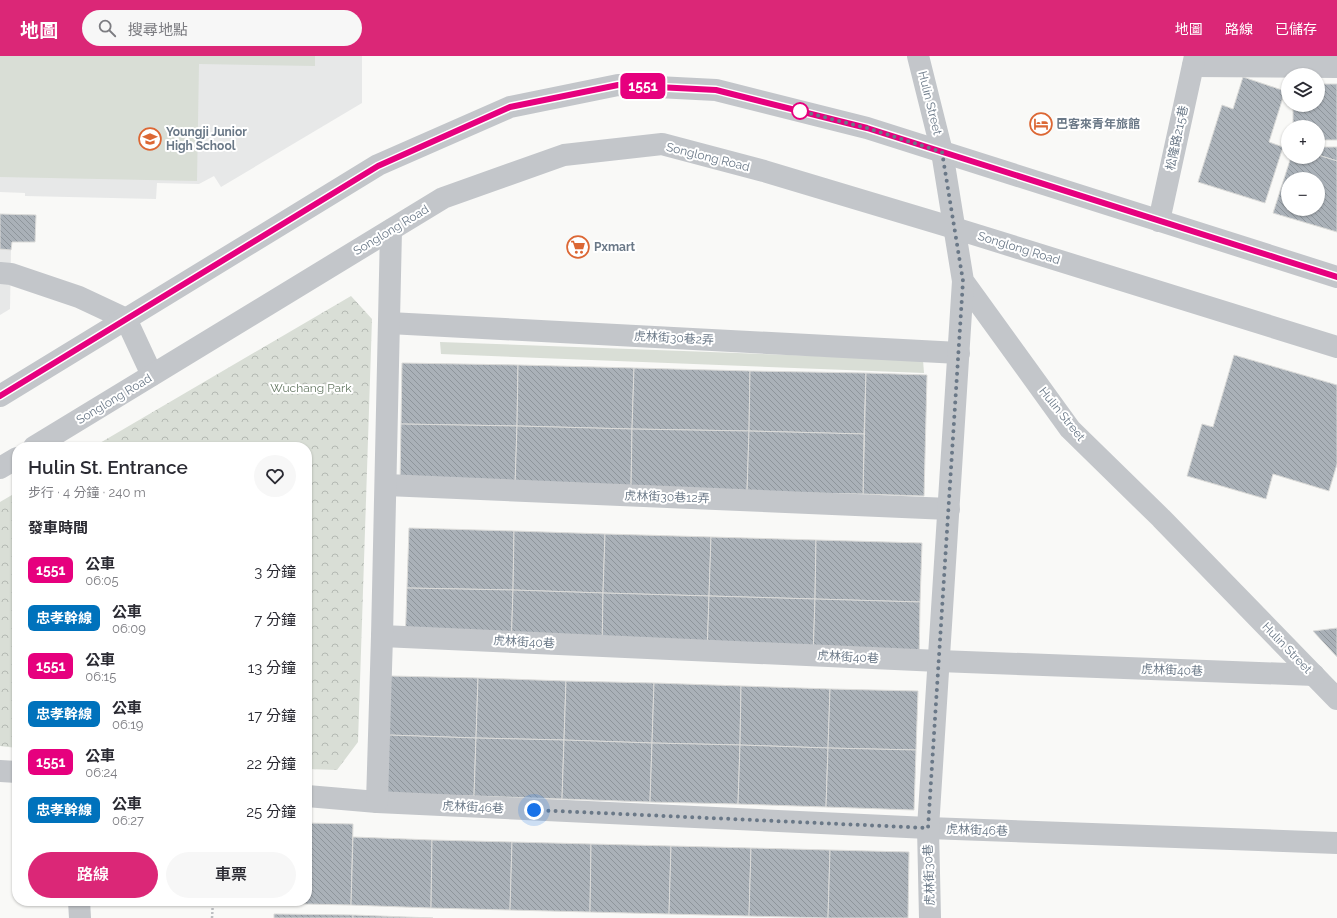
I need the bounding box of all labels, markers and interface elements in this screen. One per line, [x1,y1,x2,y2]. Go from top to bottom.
search box [82,10,362,46]
icon: search [96,17,118,39]
text: 地圖 [20,19,58,41]
text: 搜尋地點 [128,21,188,39]
text: 地圖 [1175,21,1203,37]
text: 路線 [1225,21,1253,37]
text: 已儲存 [1275,21,1317,37]
map controls [1281,68,1325,216]
button: layers [1281,68,1325,112]
street label: Hulin Street [915,70,945,136]
line badge: 1551 [615,73,671,99]
text: 1551 [628,78,658,94]
unlabelled marker [791,102,809,120]
street label: 松隆路215巷 [1163,104,1191,172]
hotel icon: 巴客來青年旅館 [1028,111,1054,137]
place label: 巴客來青年旅館 [1056,117,1140,131]
button: + [1281,120,1325,164]
place label: Youngji Junior High School [166,125,247,153]
school or university icon: Youngji Junior High School [137,126,163,152]
street label: Songlong Road [665,140,751,174]
button: − [1281,172,1325,216]
street label: Songlong Road [351,202,431,258]
street label: Songlong Road [976,229,1062,267]
supermarket icon: Pxmart [565,234,591,260]
place label: Pxmart [594,240,636,254]
street label: 虎林街30巷2弄 [634,329,714,347]
street label: Songlong Road [74,371,154,427]
park label: Wuchang Park [270,381,352,395]
street label: Hulin Street [1036,384,1088,444]
button: heart [254,455,296,497]
text: Hulin St. Entrance [28,456,188,478]
text: 步行 · 4 分鐘 · 240 m [28,485,146,500]
street label: 虎林街30巷12弄 [624,489,710,505]
text: 發車時間 [28,519,88,537]
text: 公車 [85,555,115,573]
text: 1551 [36,562,65,578]
text: 3 分鐘 [254,563,296,581]
text: 06:05 [85,573,119,588]
text: 公車 [112,603,142,621]
text: 忠孝幹線 [36,610,92,626]
text: 7 分鐘 [254,611,296,629]
street label: Hulin Street [1259,620,1315,676]
text: 06:09 [112,621,146,636]
street label: 虎林街40巷 [493,633,555,651]
street label: 虎林街40巷 [817,648,879,666]
text: 公車 [85,651,115,669]
text: 1551 [36,658,65,674]
text: 13 分鐘 [248,659,296,677]
street label: 虎林街40巷 [1141,662,1203,678]
text: 06:15 [85,669,116,684]
text: 公車 [112,699,142,717]
text: 忠孝幹線 [36,706,92,722]
text: 17 分鐘 [248,707,296,725]
text: 06:19 [112,717,143,732]
text: 公車 [85,747,115,765]
text: 1551 [36,754,65,770]
text: 22 分鐘 [247,755,296,773]
text: 06:24 [85,765,117,780]
text: 公車 [112,795,142,813]
street label: 虎林街46巷 [442,798,504,816]
your location [524,800,544,820]
text: 忠孝幹線 [36,802,92,818]
text: 25 分鐘 [246,803,296,821]
text: 06:27 [112,813,144,828]
street label: 虎林街46巷 [946,822,1008,838]
street label: 虎林街30巷 [921,844,937,906]
button: 路線 [28,852,158,898]
button: 車票 [166,852,296,898]

